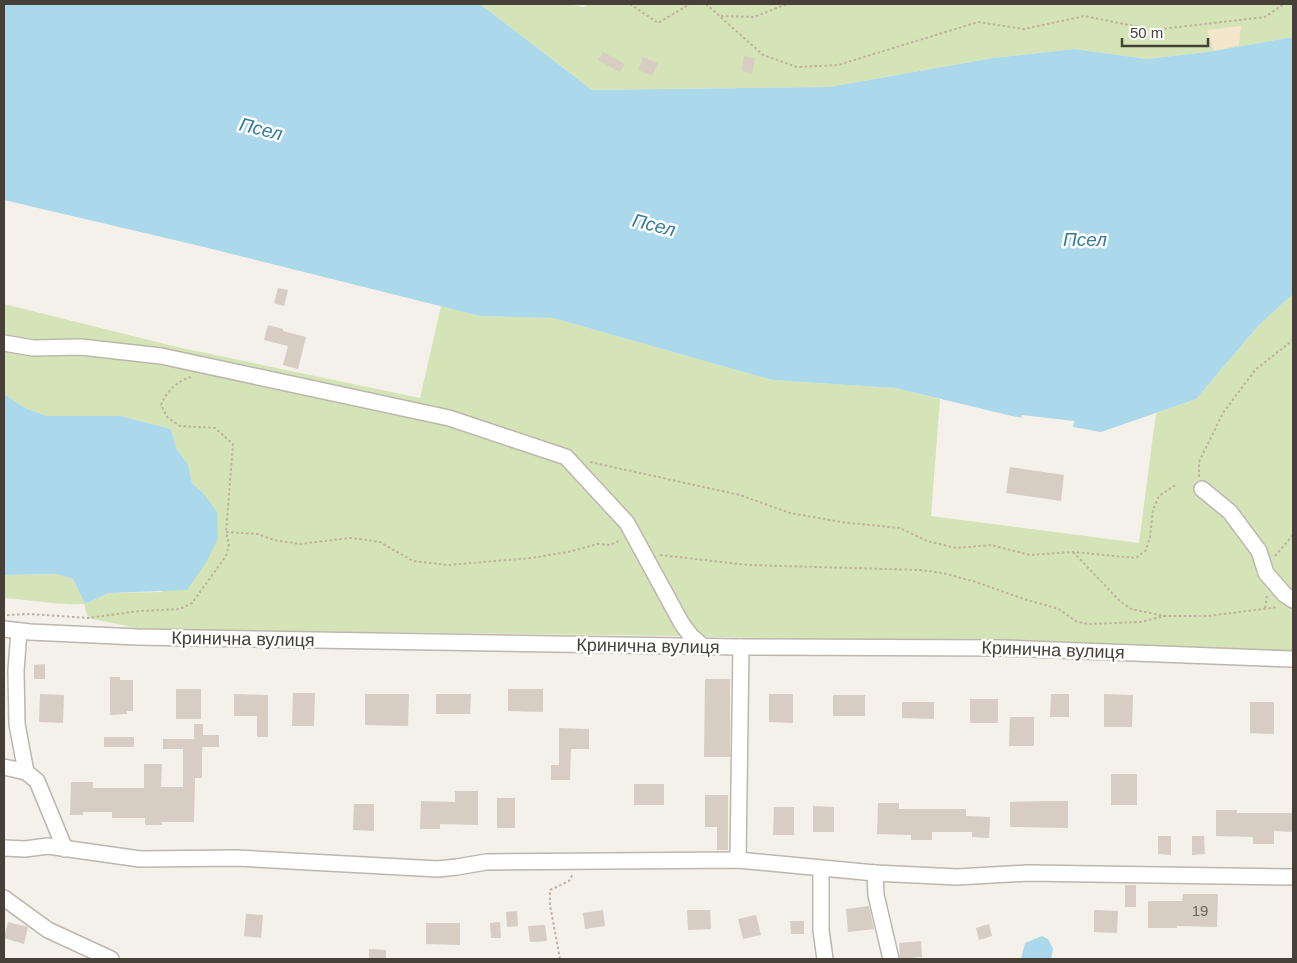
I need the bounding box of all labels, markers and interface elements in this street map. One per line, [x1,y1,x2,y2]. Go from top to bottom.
scale bar [1122,15,1208,47]
text: 50 m [1130,24,1163,41]
water label: Псел [237,113,285,145]
water label: Псел [630,209,678,241]
water label: Псел [1063,229,1107,250]
street label: Кринична вулиця [171,628,315,650]
street label: Кринична вулиця [576,635,720,657]
street label: Кринична вулиця [981,638,1125,662]
house number: 19 [1192,902,1208,919]

